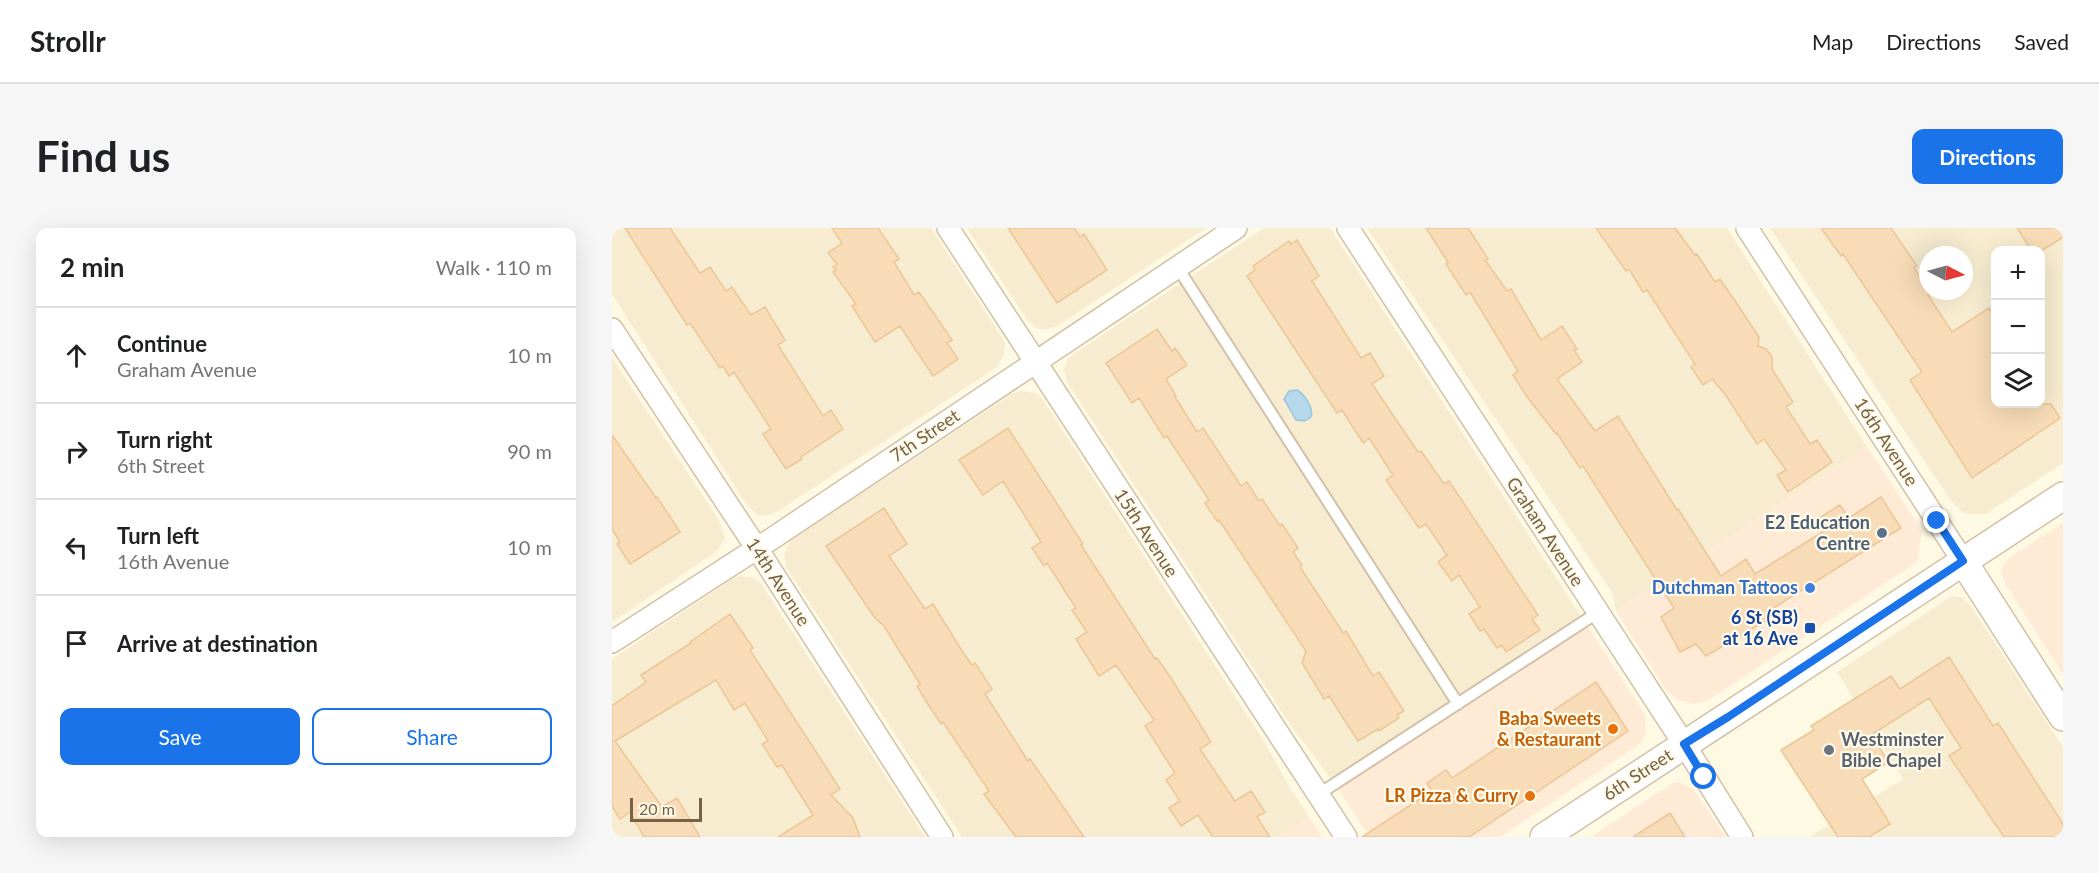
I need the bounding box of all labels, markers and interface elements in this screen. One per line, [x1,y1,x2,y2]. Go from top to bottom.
text: Strollr [30,24,106,58]
text: Map [1812,29,1853,54]
text: Directions [1886,29,1981,54]
text: Saved [2014,29,2069,54]
button: Directions [1912,129,2063,184]
text: Find us [36,131,170,181]
north arrow [1919,246,1973,300]
map controls [1991,246,2045,408]
button: + [1991,246,2045,300]
text: 2 min [60,251,124,283]
text: Walk · 110 m [436,255,552,279]
button: − [1991,300,2045,354]
text: Continue [117,330,207,357]
icon: ahead [60,339,93,372]
text: 10 m [507,343,552,367]
button: layers [1991,354,2045,408]
text: Graham Avenue [117,357,257,381]
street label: 16th Avenue [1850,393,1924,490]
street label: 7th Street [886,404,964,466]
text: Turn right [117,426,212,453]
icon: right [60,435,93,468]
text: 90 m [507,439,552,463]
text: 6th Street [117,453,205,477]
street label: Graham Avenue [1502,473,1589,590]
street label: 15th Avenue [1110,484,1184,581]
route end [1923,507,1949,533]
place label: E2 Education Centre [1765,511,1870,554]
text: Turn left [117,522,199,549]
marker: E2 Education Centre [1875,526,1889,540]
icon: left [60,531,93,564]
street label: 14th Avenue [742,533,816,630]
text: 10 m [507,535,552,559]
text: 16th Avenue [117,549,229,573]
place label: Dutchman Tattoos [1652,576,1798,598]
marker: Dutchman Tattoos [1803,581,1817,595]
place label: 6 St (SB) at 16 Ave [1723,606,1798,649]
marker: 6 St (SB) at 16 Ave [1803,621,1817,635]
icon: arrive [60,627,93,660]
text: Arrive at destination [117,630,318,657]
place label: Baba Sweets & Restaurant [1497,707,1601,750]
button: Save [60,708,300,765]
button: Share [312,708,552,765]
marker: Baba Sweets & Restaurant [1606,722,1620,736]
place label: Westminster Bible Chapel [1841,728,1944,771]
street label: 6th Street [1598,743,1677,805]
marker: Westminster Bible Chapel [1822,743,1836,757]
route start [1690,763,1716,789]
place label: LR Pizza & Curry [1385,784,1518,806]
marker: LR Pizza & Curry [1523,789,1537,803]
scale bar [630,795,702,822]
text: 20 m [639,799,675,818]

